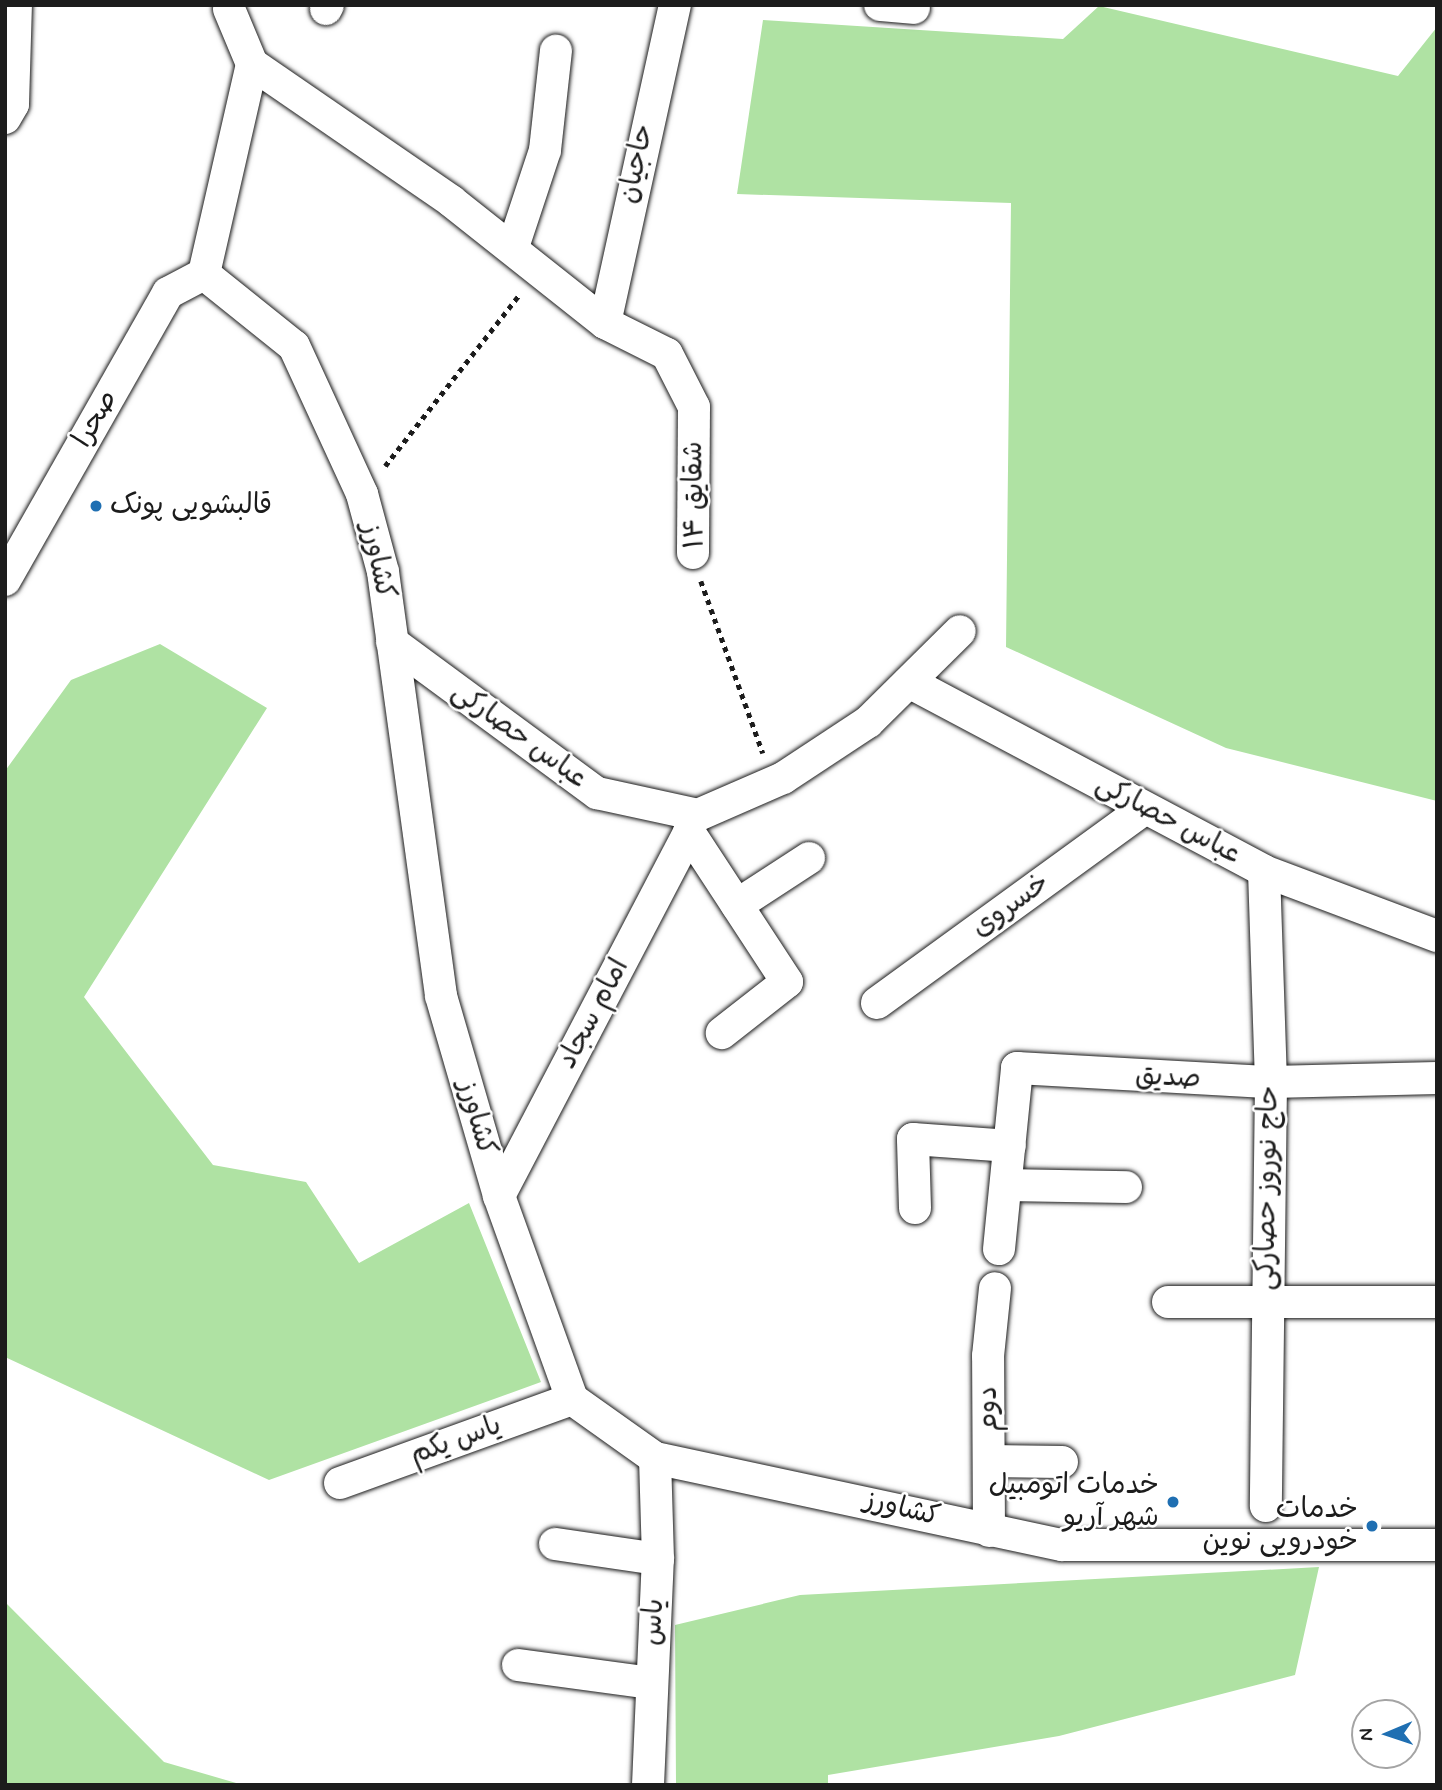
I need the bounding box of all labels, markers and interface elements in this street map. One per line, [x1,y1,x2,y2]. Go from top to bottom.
street label: حاجیان [612,121,662,207]
street label: صحرا [66,384,126,454]
street label: شقایق ۱۴ [677,441,713,549]
place label: قالبشویی پونک [110,489,272,523]
marker: قالبشویی پونک [88,498,104,514]
street label: کشاورز [353,520,401,602]
street label: عباس حصارکی [445,676,593,796]
street label: عباس حصارکی [1090,768,1246,872]
street label: خسروی [966,867,1056,945]
street label: امام سجاد [551,953,637,1075]
street label: صدیق [1134,1060,1202,1096]
street label: کشاورز [449,1076,503,1160]
street label: حاج نوروز حصارکی [1249,1085,1287,1291]
street label: دوم [972,1386,1006,1432]
street label: یاس یکم [406,1409,506,1473]
place label: خدمات اتومبیل شهر آریو [989,1469,1159,1535]
street label: کشاورز [861,1483,943,1535]
place label: خدمات خودرویی نوین [1202,1493,1358,1559]
marker: خدمات اتومبیل شهر آریو [1165,1494,1181,1510]
marker: خدمات خودرویی نوین [1364,1518,1380,1534]
street label: یاس [636,1597,672,1647]
north arrow [1351,1699,1421,1769]
text: N [1354,1728,1379,1741]

